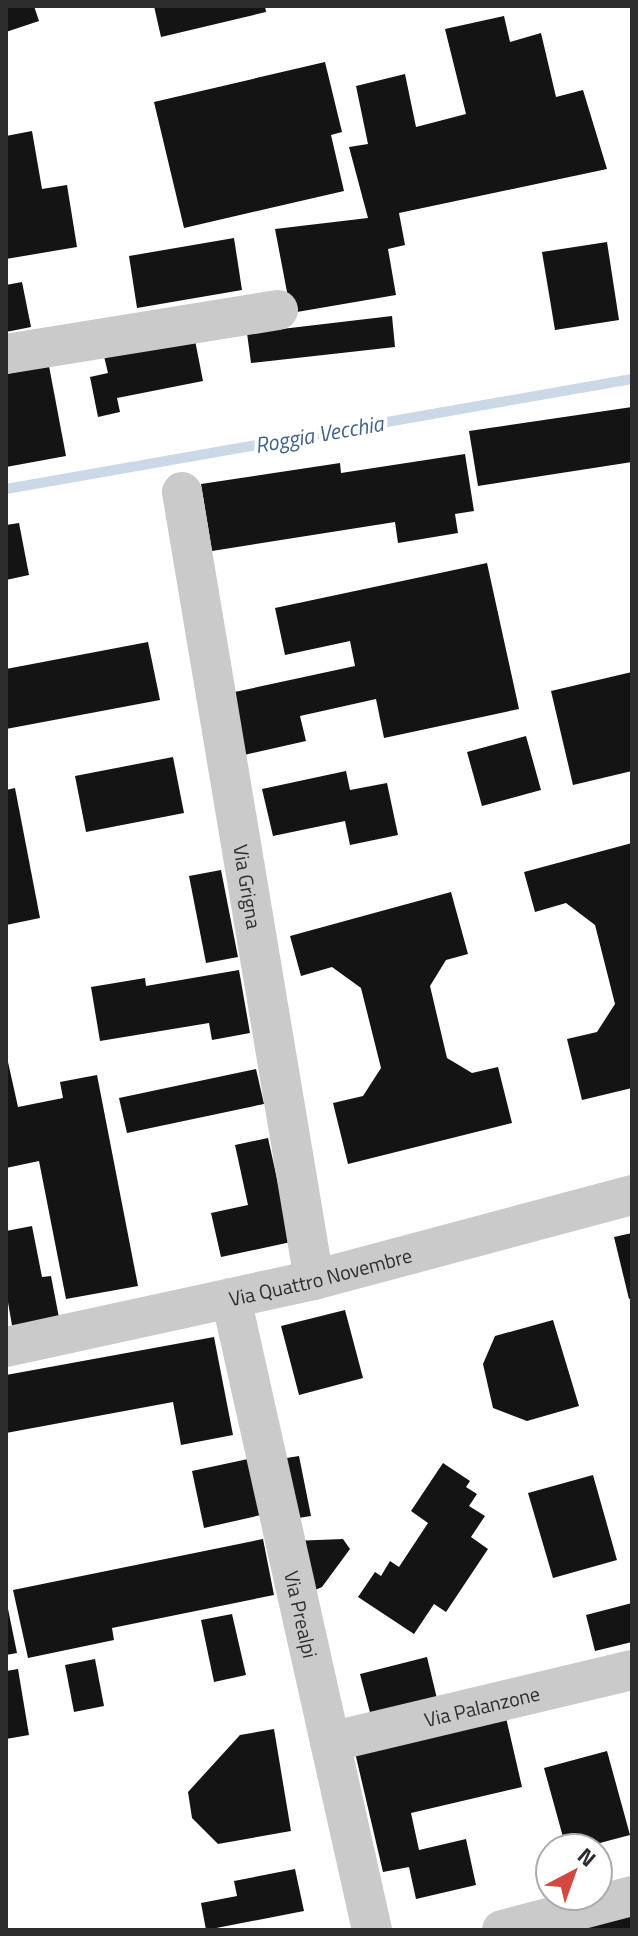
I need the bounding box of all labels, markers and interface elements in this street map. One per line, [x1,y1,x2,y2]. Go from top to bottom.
water label: Roggia Vecchia [252,406,388,462]
street label: Via Grigna [226,842,270,931]
street label: Via Quattro Novembre [226,1239,415,1314]
street label: Via Prealpi [277,1568,326,1661]
street label: Via Palanzone [421,1677,543,1735]
north arrow [534,1832,614,1912]
text: N [570,1839,604,1875]

